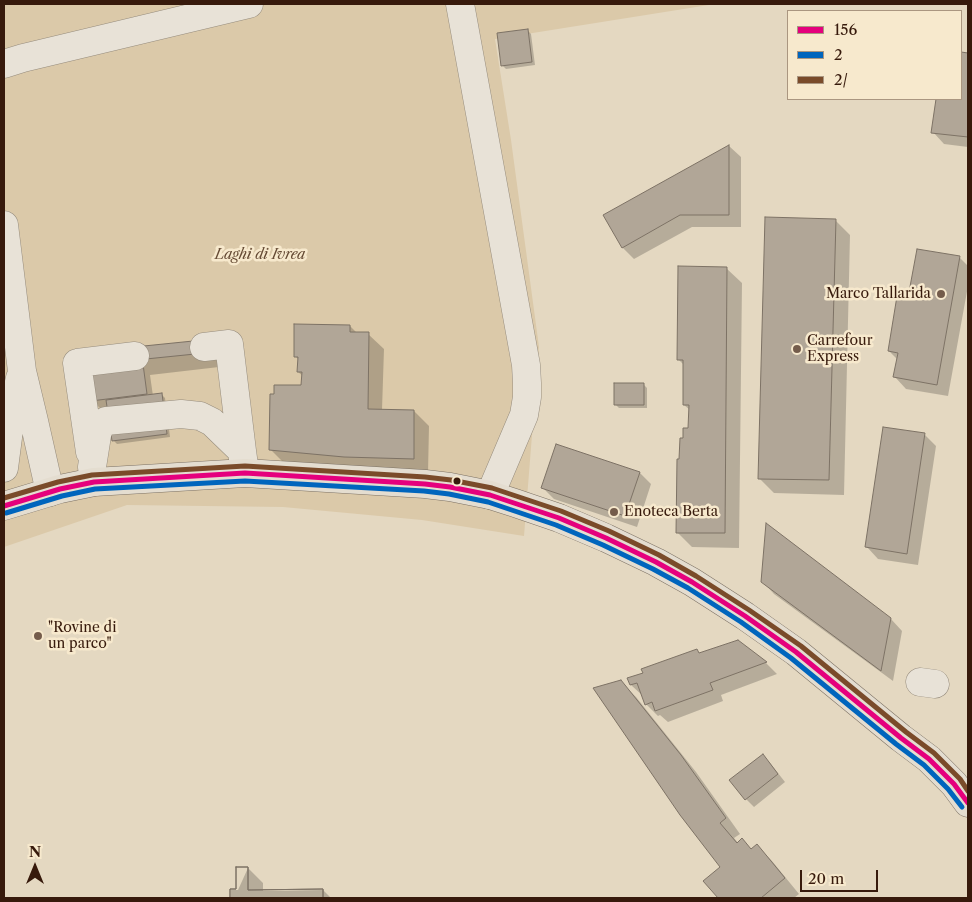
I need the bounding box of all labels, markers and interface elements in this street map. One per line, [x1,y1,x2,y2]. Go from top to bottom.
legend [787,10,962,100]
text: 156 [834,20,857,39]
text: 2 [834,45,843,64]
text: 2/ [834,70,848,89]
park label: Laghi di Ivrea [215,247,305,263]
place label: Marco Tallarida [826,286,931,302]
marker: Marco Tallarida [935,288,947,300]
place label: Carrefour Express [807,333,873,366]
marker: Carrefour Express [791,343,803,355]
unlabelled marker [452,476,462,486]
place label: Enoteca Berta [624,504,718,520]
marker: Enoteca Berta [608,506,620,518]
place label: "Rovine di un parco" [48,620,116,652]
marker: "Rovine di un parco" [32,630,44,642]
north arrow [10,842,60,892]
text: N [29,843,41,861]
scale bar [802,860,880,892]
text: 20 m [808,869,844,888]

